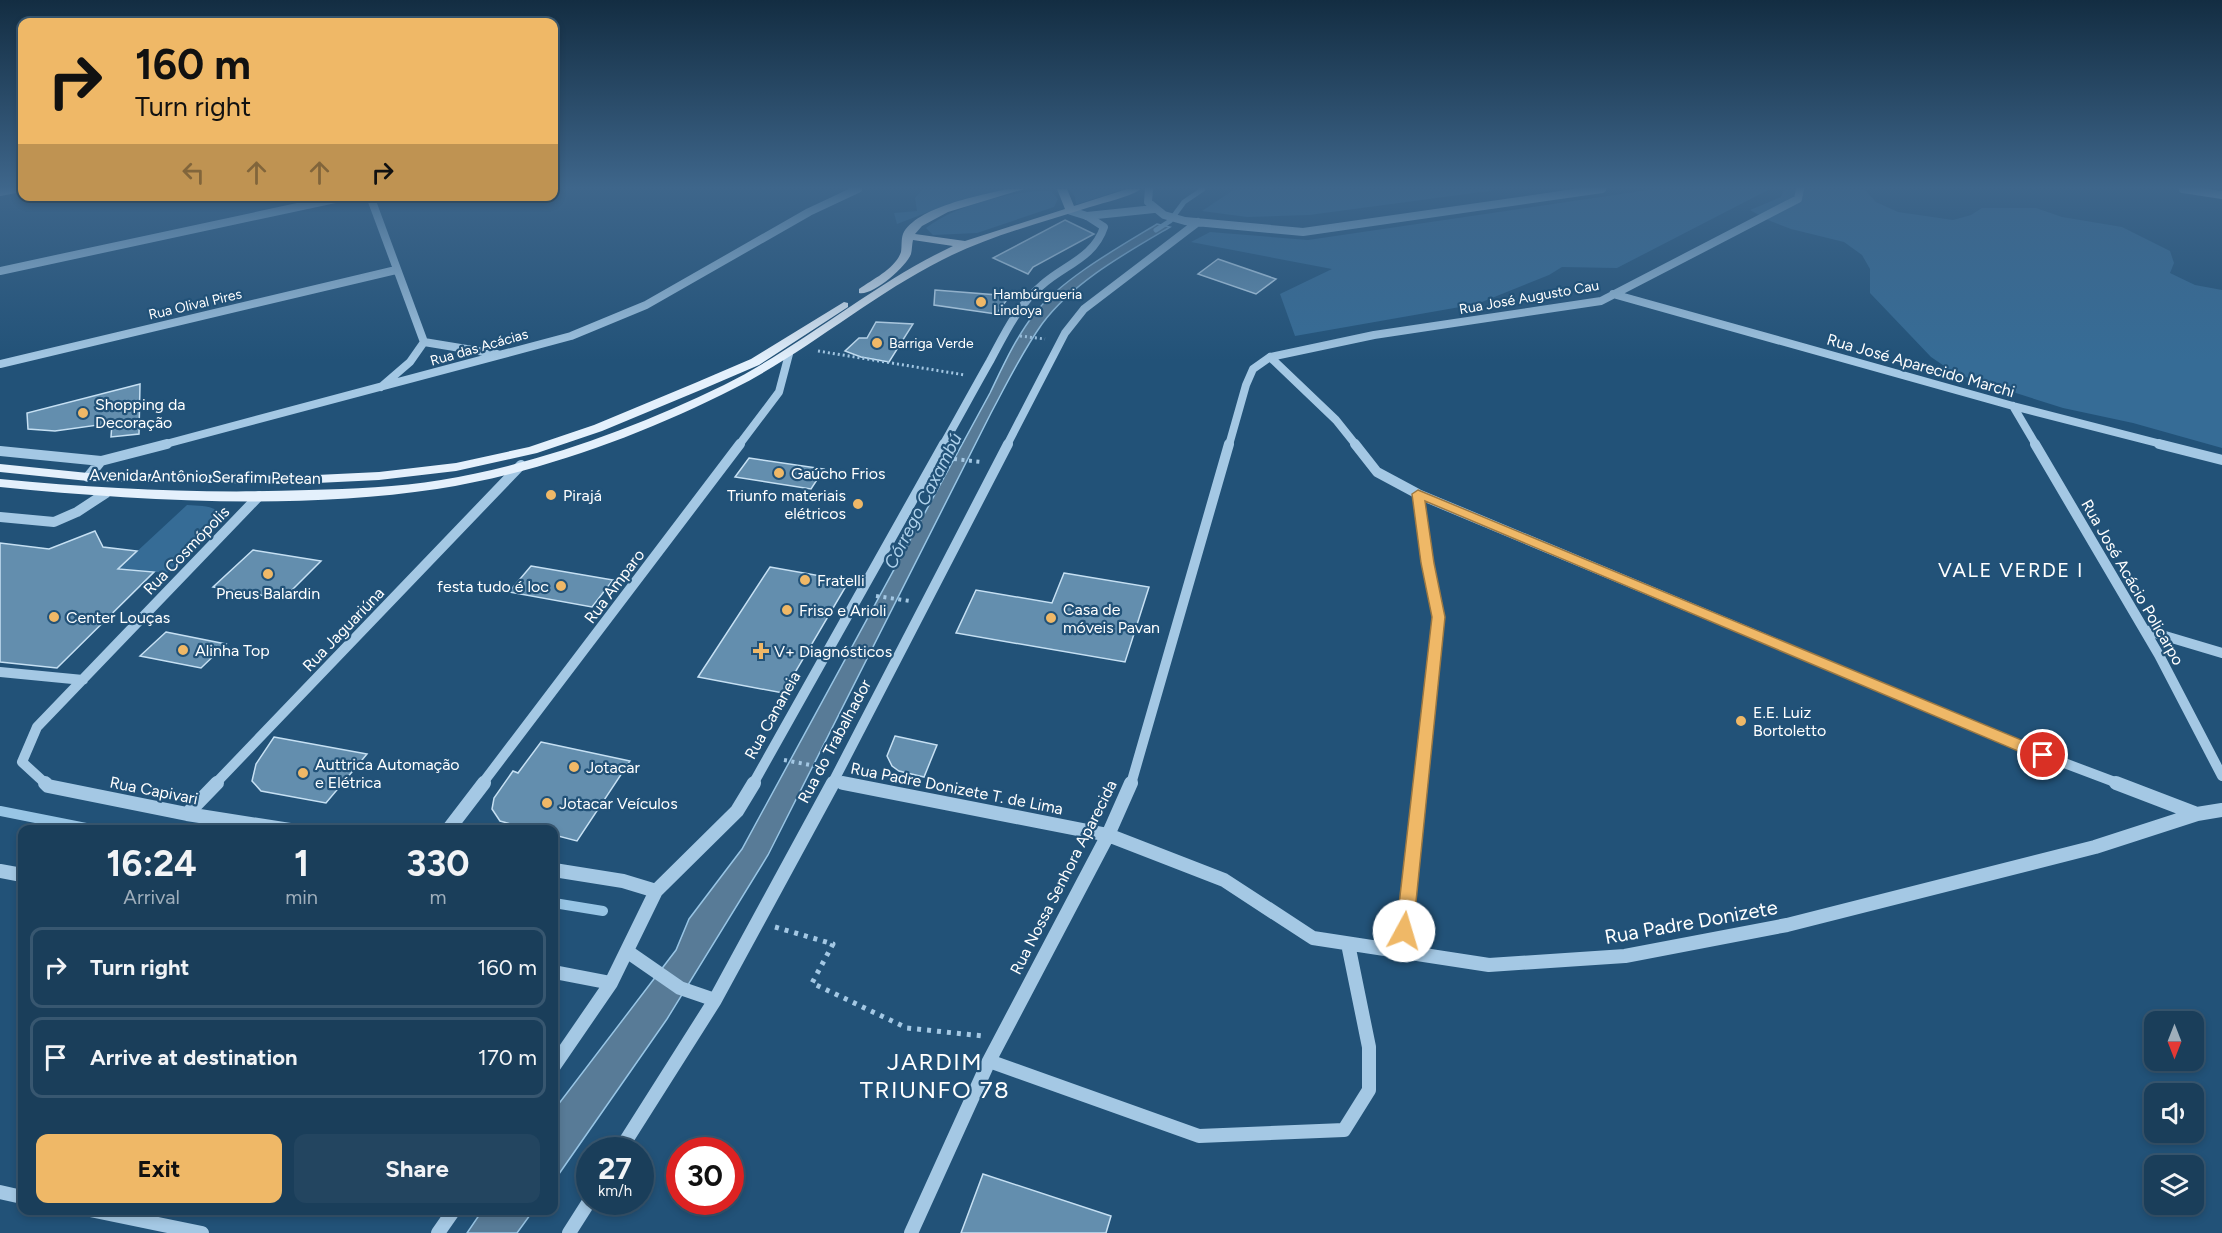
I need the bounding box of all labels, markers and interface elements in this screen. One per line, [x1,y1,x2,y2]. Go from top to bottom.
text: 160 m [135,39,251,90]
icon: right [36,42,114,120]
text: Turn right [135,90,251,123]
icon: left [177,156,210,189]
icon: ahead [240,156,273,189]
icon: ahead [303,156,336,189]
icon: right [366,156,399,189]
street label: Rua José Augusto Cau [1458,277,1600,318]
street label: Rua Olival Pires [147,285,244,324]
place label: Hambúrgueria Lindoya [993,286,1082,319]
marker: Hambúrgueria Lindoya [974,295,988,309]
street label: Rua das Acácias [428,325,530,370]
street label: Rua José Aparecido Marchi [1825,330,2017,401]
place label: Barriga Verde [889,335,974,352]
marker: Barriga Verde [870,336,884,350]
place label: Shopping da Decoração [95,395,185,432]
marker: Shopping da Decoração [76,406,90,420]
water label: Córrego Caxambú [879,429,967,573]
place label: Gaúcho Frios [791,464,885,483]
street label: Avenida Antônio Serafim Petean [89,465,321,488]
marker: Gaúcho Frios [772,466,786,480]
place label: Pirajá [563,486,602,505]
place label: Triunfo materiais elétricos [727,486,846,523]
marker: Pirajá [544,488,558,502]
street label: Rua José Acácio Policarpo [2077,496,2188,669]
marker: Triunfo materiais elétricos [851,497,865,511]
street label: Rua Cosmópolis [139,502,233,599]
street label: Rua Amparo [580,546,648,627]
district label: VALE VERDE I [1938,558,2084,582]
marker: Pneus Balardin [261,567,275,581]
place label: Fratelli [817,571,865,590]
marker: Fratelli [798,573,812,587]
place label: festa tudo é loc [437,577,549,596]
marker: festa tudo é loc [554,579,568,593]
place label: Pneus Balardin [216,584,320,603]
street label: Rua Jaguariúna [299,584,388,675]
place label: Casa de móveis Pavan [1063,600,1160,637]
place label: Friso e Arioli [799,601,887,620]
marker: Friso e Arioli [780,603,794,617]
place label: Center Louças [66,608,170,627]
marker: Center Louças [47,610,61,624]
marker: Casa de móveis Pavan [1044,611,1058,625]
place label: Alinha Top [195,641,270,660]
marker: V+ Diagnósticos [752,642,770,660]
place label: V+ Diagnósticos [774,642,892,661]
marker: Alinha Top [176,643,190,657]
street label: Rua Cananeia [741,668,804,762]
street label: Rua do Trabalhador [794,676,875,806]
place label: E.E. Luiz Bortoletto [1753,703,1826,740]
marker: E.E. Luiz Bortoletto [1734,714,1748,728]
pin [2017,729,2068,780]
icon: arrive [2026,738,2059,771]
place label: Auttrica Automação e Elétrica [315,755,460,792]
place label: Jotacar [586,758,641,777]
street label: Rua Padre Donizete T. de Lima [849,759,1065,818]
marker: Jotacar [567,760,581,774]
marker: Auttrica Automação e Elétrica [296,766,310,780]
street label: Rua Capivari [108,773,200,808]
street label: Rua Nossa Senhora Aparecida [1006,777,1121,978]
place label: Jotacar Veículos [559,794,678,813]
marker: Jotacar Veículos [540,796,554,810]
text: 16:24 [106,842,197,885]
text: 1 [294,842,309,885]
text: 330 [406,842,470,885]
text: Arrival [123,885,180,909]
text: min [285,885,318,909]
text: m [429,885,447,909]
street label: Rua Padre Donizete [1603,895,1779,949]
position arrow [1372,899,1436,963]
icon: right [39,951,72,984]
text: Turn right [90,954,189,981]
text: 160 m [477,954,537,981]
north arrow [2144,1011,2204,1071]
map controls [2144,1011,2204,1215]
icon: arrive [39,1041,72,1074]
text: Arrive at destination [90,1044,298,1071]
text: 170 m [478,1044,537,1071]
district label: JARDIM TRIUNFO 78 [860,1047,1010,1104]
button: sound [2144,1083,2204,1143]
button: Exit [36,1134,282,1203]
button: Share [294,1134,540,1203]
speed limit sign: 30 [666,1137,744,1215]
text: 27 [598,1150,632,1187]
button: layers [2144,1155,2204,1215]
text: km/h [598,1182,632,1200]

